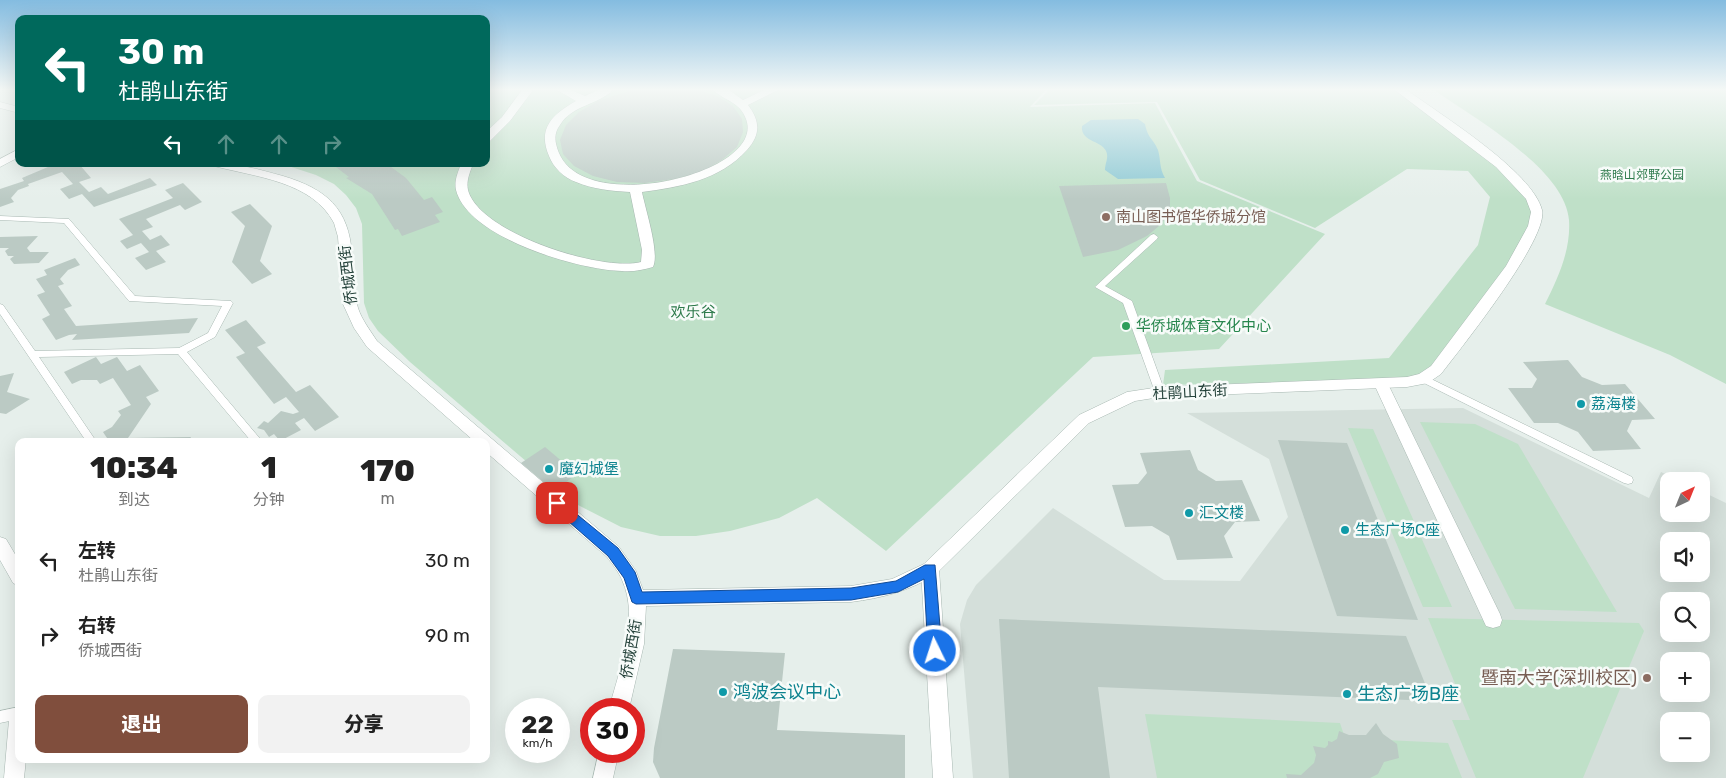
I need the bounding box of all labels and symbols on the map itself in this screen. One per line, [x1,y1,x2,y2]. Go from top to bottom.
park label: 燕晗山郊野公园 [1600,168,1684,182]
place label: 南山图书馆华侨城分馆 [1116,208,1266,226]
marker: 南山图书馆华侨城分馆 [1100,211,1112,223]
street label: 侨城西街 [335,244,361,306]
park label: 欢乐谷 [670,303,716,321]
place label: 华侨城体育文化中心 [1136,317,1271,335]
marker: 华侨城体育文化中心 [1120,320,1132,332]
street label: 杜鹃山东街 [1152,381,1228,403]
place label: 荔海楼 [1591,395,1636,413]
marker: 荔海楼 [1575,398,1587,410]
place label: 魔幻城堡 [559,460,619,478]
marker: 魔幻城堡 [543,463,555,475]
north arrow [1660,472,1710,522]
pin [536,482,578,524]
place label: 汇文楼 [1199,504,1244,522]
marker: 汇文楼 [1183,507,1195,519]
place label: 生态广场C座 [1355,521,1440,539]
marker: 生态广场C座 [1339,524,1351,536]
street label: 侨城西街 [617,618,645,680]
position arrow [908,624,960,676]
place label: 暨南大学(深圳校区) [1481,667,1637,689]
marker: 暨南大学(深圳校区) [1641,672,1653,684]
place label: 鸿波会议中心 [733,681,841,703]
place label: 生态广场B座 [1357,683,1459,705]
marker: 鸿波会议中心 [717,686,729,698]
marker: 生态广场B座 [1341,688,1353,700]
speed limit sign: 30 [580,698,645,763]

